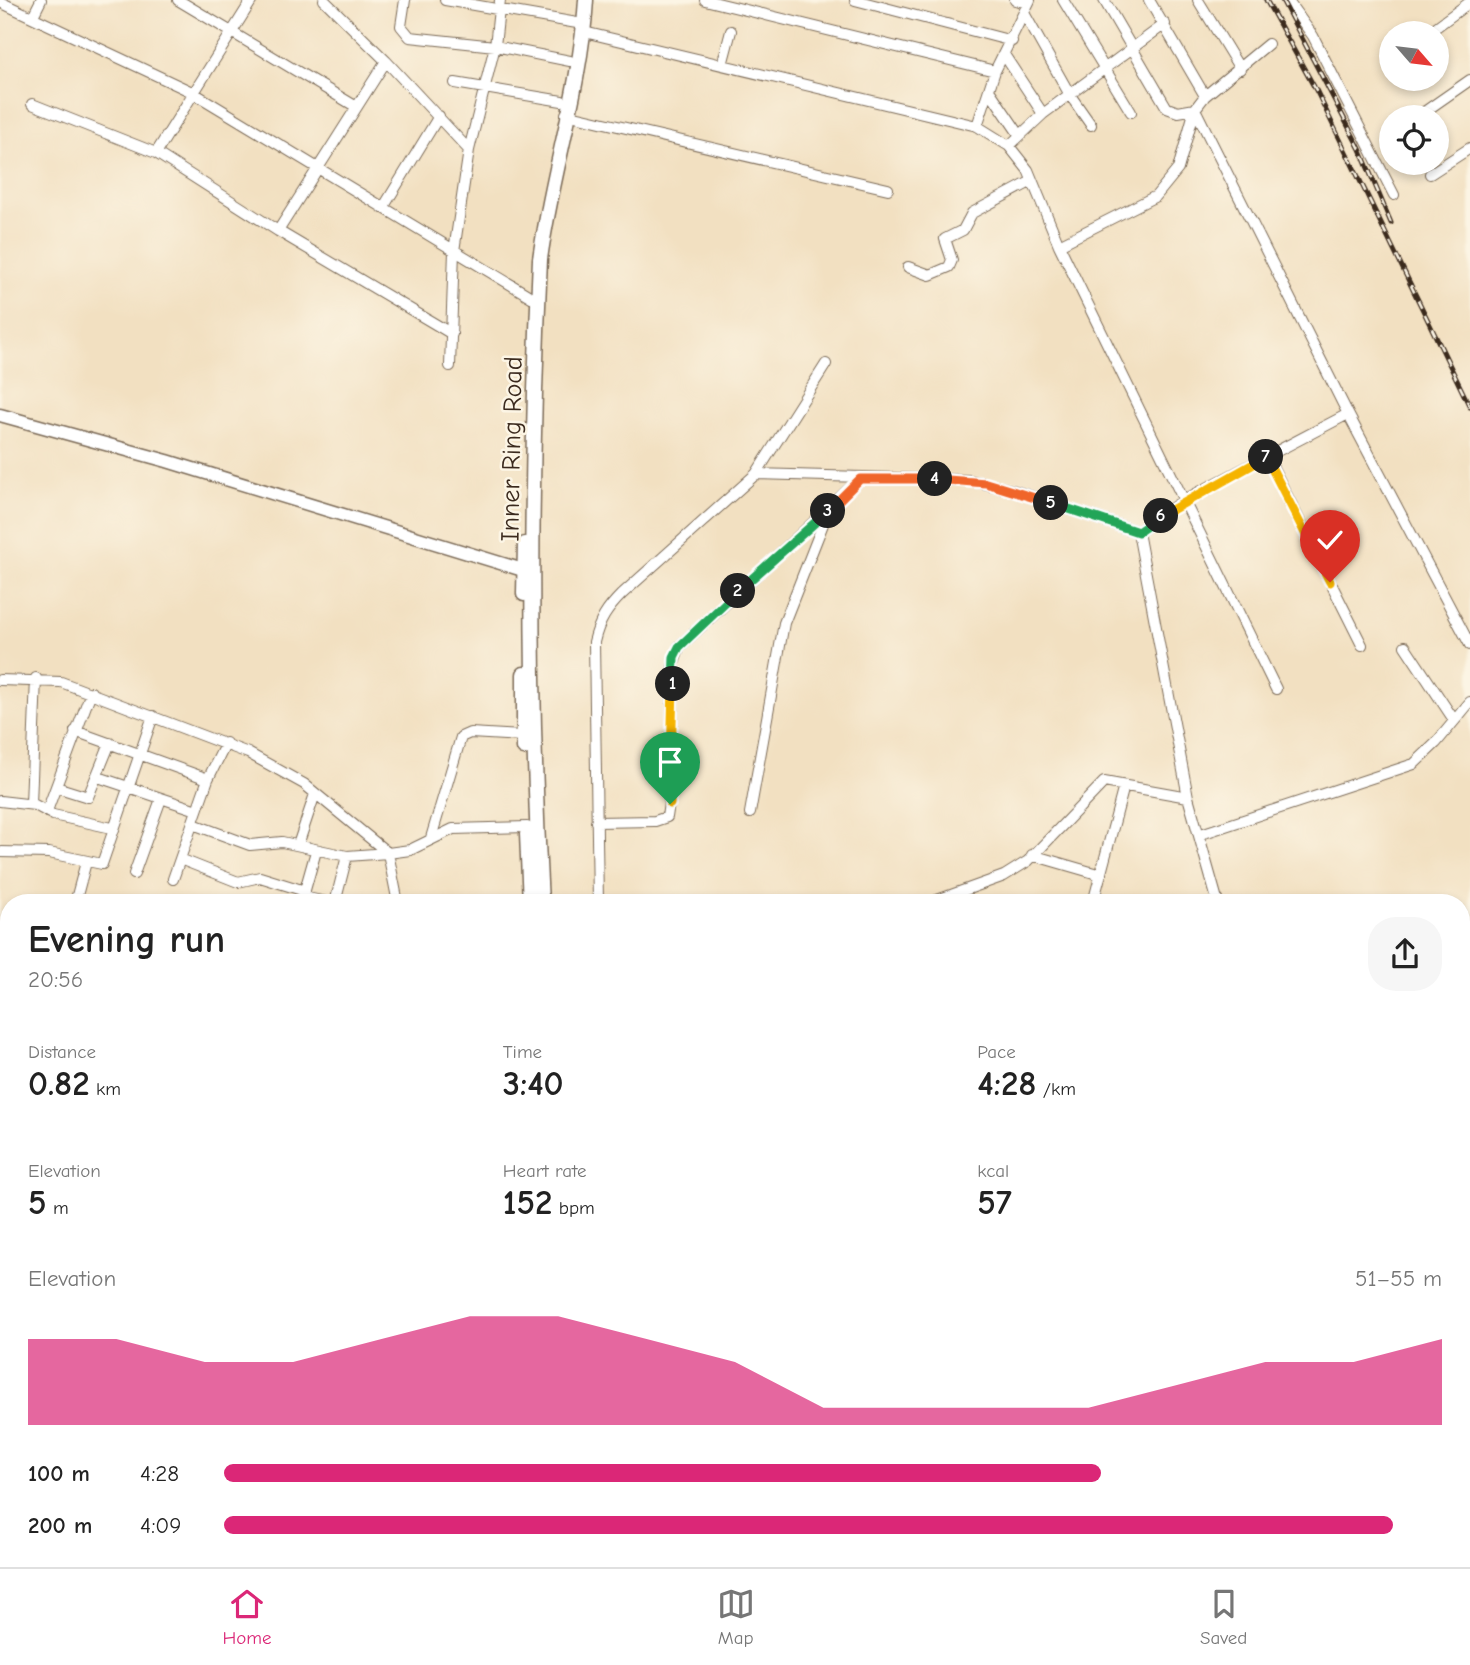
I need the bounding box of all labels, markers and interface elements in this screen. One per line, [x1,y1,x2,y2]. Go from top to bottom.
north arrow [1379,21,1449,91]
map controls [1379,21,1449,175]
button: locate [1379,105,1449,175]
street label: Inner Ring Road [495,356,529,542]
pin: 7 [1248,440,1284,475]
text: 7 [1261,445,1270,467]
pin: 4 [918,462,953,496]
text: 4 [930,467,939,489]
pin: 5 [1034,486,1068,520]
text: 5 [1045,491,1056,513]
pin: 3 [810,494,846,528]
pin: 6 [1144,498,1178,534]
text: 3 [823,499,832,521]
text: 6 [1156,504,1165,526]
pin [1300,510,1360,582]
icon: check [1311,521,1349,559]
pin: 2 [720,574,756,608]
text: 2 [733,579,742,601]
pin: 1 [656,666,690,702]
text: 1 [669,672,676,694]
pin [640,732,700,804]
icon: arrive [651,743,689,781]
button: share [1368,917,1442,991]
text: Evening run [28,918,225,962]
text: 20:56 [28,966,83,993]
text: Distance [28,1041,96,1063]
text: Time [503,1041,542,1063]
text: Pace [977,1041,1016,1063]
text: 0.82 [28,1063,90,1104]
text: 3:40 [503,1063,564,1104]
text: 4:28 [977,1063,1036,1104]
text: km [90,1078,121,1100]
text: /km [1036,1078,1076,1100]
text: Elevation [28,1160,101,1182]
text: Heart rate [503,1160,586,1182]
text: kcal [977,1160,1009,1182]
text: 5 [28,1182,47,1223]
text: 152 [503,1182,552,1223]
text: 57 [977,1182,1012,1223]
text: m [47,1197,69,1219]
text: bpm [552,1197,595,1219]
text: Elevation [28,1265,116,1292]
text: 51–55 m [1355,1265,1442,1292]
text: 100 m [28,1460,90,1487]
text: 4:28 [140,1460,179,1487]
text: 200 m [28,1512,92,1539]
text: 4:09 [140,1512,182,1539]
tab: Home [223,1585,272,1649]
tab: Map [717,1585,755,1649]
tab: Saved [1200,1585,1247,1649]

